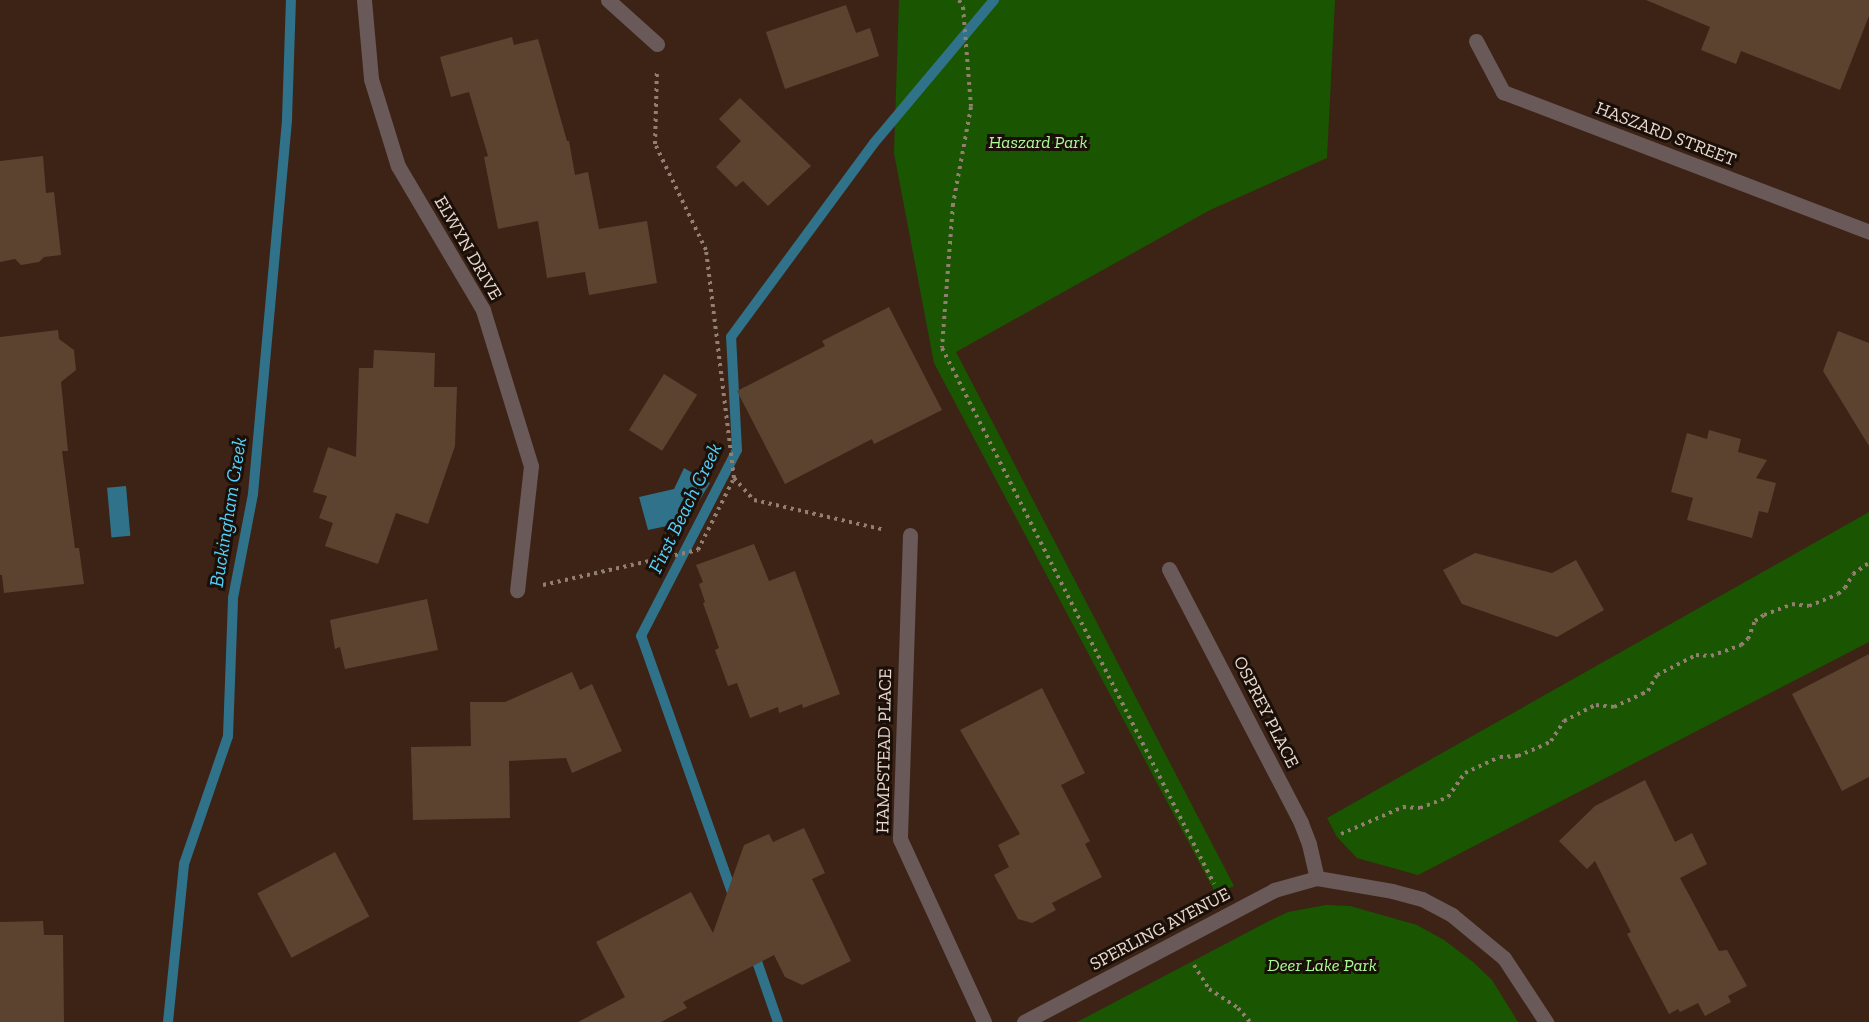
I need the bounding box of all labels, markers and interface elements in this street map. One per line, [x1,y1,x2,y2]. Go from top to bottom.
street label: HASZARD STREET [1593,97,1739,171]
park label: Haszard Park [989,131,1087,153]
street label: ELWYN DRIVE [430,192,506,304]
water label: Buckingham Creek [204,435,252,589]
water label: First Beach Creek [643,439,727,577]
street label: OSPREY PLACE [1228,652,1304,772]
street label: HAMPSTEAD PLACE [872,668,896,834]
street label: SPERLING AVENUE [1086,883,1234,975]
park label: Deer Lake Park [1267,954,1377,976]

